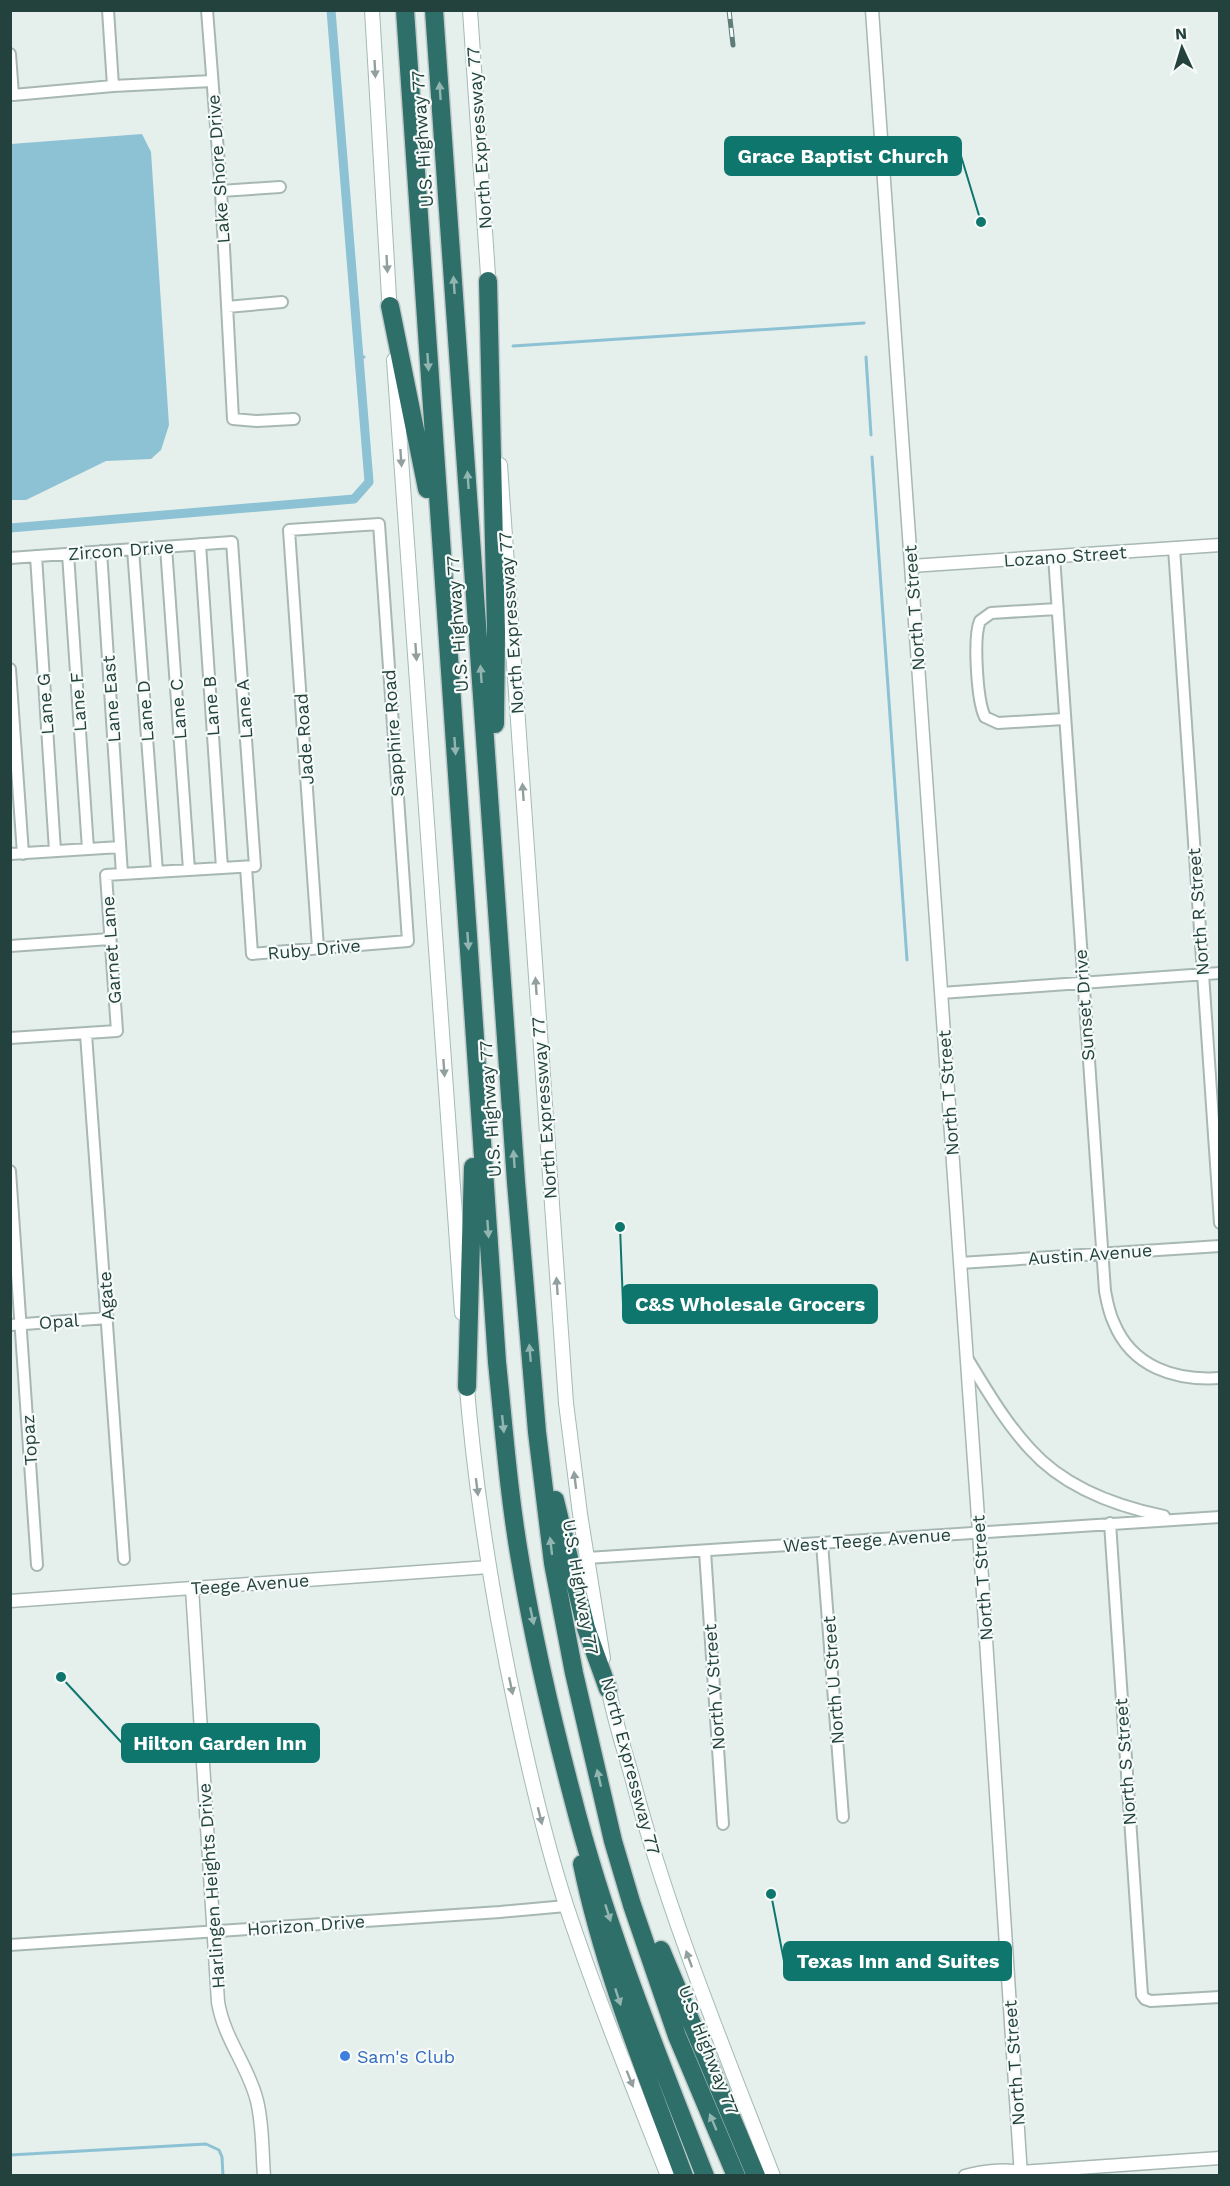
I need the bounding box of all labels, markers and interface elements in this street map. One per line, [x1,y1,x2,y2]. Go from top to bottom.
north arrow [1152,18,1212,78]
text: N [1174,24,1188,43]
street label: North Expressway 77 [462,46,496,230]
one-way arrow [371,59,380,78]
street label: U.S. Highway 77 [407,70,437,208]
one-way arrow [435,81,445,100]
street label: Lake Shore Drive [202,94,234,244]
callout: Grace Baptist Church [725,137,961,175]
text: Grace Baptist Church [737,144,949,168]
one-way arrow [383,254,392,273]
one-way arrow [449,275,459,294]
one-way arrow [423,353,433,372]
one-way arrow [397,449,406,468]
one-way arrow [463,470,473,489]
street label: North Expressway 77 [494,531,528,715]
street label: Zircon Drive [67,536,175,564]
street label: Lozano Street [1003,541,1128,571]
street label: North T Street [899,544,929,671]
street label: U.S. Highway 77 [442,555,472,693]
one-way arrow [411,643,420,662]
street label: Lane East [97,654,125,743]
one-way arrow [476,665,486,684]
street label: Sapphire Road [378,669,408,797]
street label: Lane F [65,672,91,732]
street label: Lane G [32,673,58,735]
street label: Lane B [198,675,224,737]
street label: Lane C [165,678,191,740]
street label: Lane A [231,678,257,740]
street label: Lane D [132,680,158,742]
street label: Jade Road [290,692,318,786]
one-way arrow [450,737,459,756]
one-way arrow [518,782,527,801]
street label: North R Street [1183,847,1213,976]
street label: Garnet Lane [97,895,125,1005]
one-way arrow [463,931,473,950]
street label: Ruby Drive [266,934,362,964]
street label: Sunset Drive [1070,949,1098,1061]
one-way arrow [531,977,540,996]
street label: North Expressway 77 [527,1016,561,1200]
street label: North T Street [933,1029,963,1156]
street label: U.S. Highway 77 [475,1040,505,1178]
one-way arrow [439,1059,449,1078]
one-way arrow [509,1149,519,1168]
one-way arrow [483,1220,493,1239]
street label: Austin Avenue [1027,1239,1153,1269]
street label: Agate [94,1271,118,1321]
one-way arrow [552,1276,561,1295]
callout: C&S Wholesale Grocers [623,1285,877,1323]
text: C&S Wholesale Grocers [635,1292,865,1316]
street label: Opal [38,1309,80,1333]
one-way arrow [525,1343,535,1362]
street label: Topaz [17,1414,41,1466]
one-way arrow [498,1414,508,1433]
one-way arrow [571,1470,580,1489]
one-way arrow [472,1478,482,1497]
street label: North T Street [967,1514,997,1641]
street label: U.S. Highway 77 [559,1518,603,1656]
street label: West Teege Avenue [782,1524,952,1556]
one-way arrow [546,1536,555,1555]
street label: Teege Avenue [190,1569,310,1599]
one-way arrow [527,1607,537,1626]
street label: North U Street [818,1615,848,1745]
street label: North V Street [699,1623,729,1751]
street label: North Expressway 77 [597,1675,665,1857]
one-way arrow [507,1677,517,1696]
street label: North S Street [1110,1697,1140,1826]
callout: Hilton Garden Inn [122,1724,319,1762]
text: Hilton Garden Inn [133,1731,307,1755]
one-way arrow [594,1769,604,1787]
street label: Harlingen Heights Drive [193,1782,229,1990]
one-way arrow [536,1807,546,1825]
one-way arrow [604,1904,614,1922]
street label: Horizon Drive [246,1910,366,1940]
callout: Texas Inn and Suites [784,1942,1011,1980]
text: Texas Inn and Suites [796,1949,1000,1973]
one-way arrow [683,1950,693,1968]
street label: U.S. Highway 77 [675,1982,743,2118]
one-way arrow [614,1988,623,2006]
street label: North T Street [999,1999,1029,2126]
place label: Sam's Club [357,2046,455,2067]
marker: Sam's Club [338,2049,352,2063]
one-way arrow [626,2070,635,2088]
one-way arrow [709,2113,718,2130]

